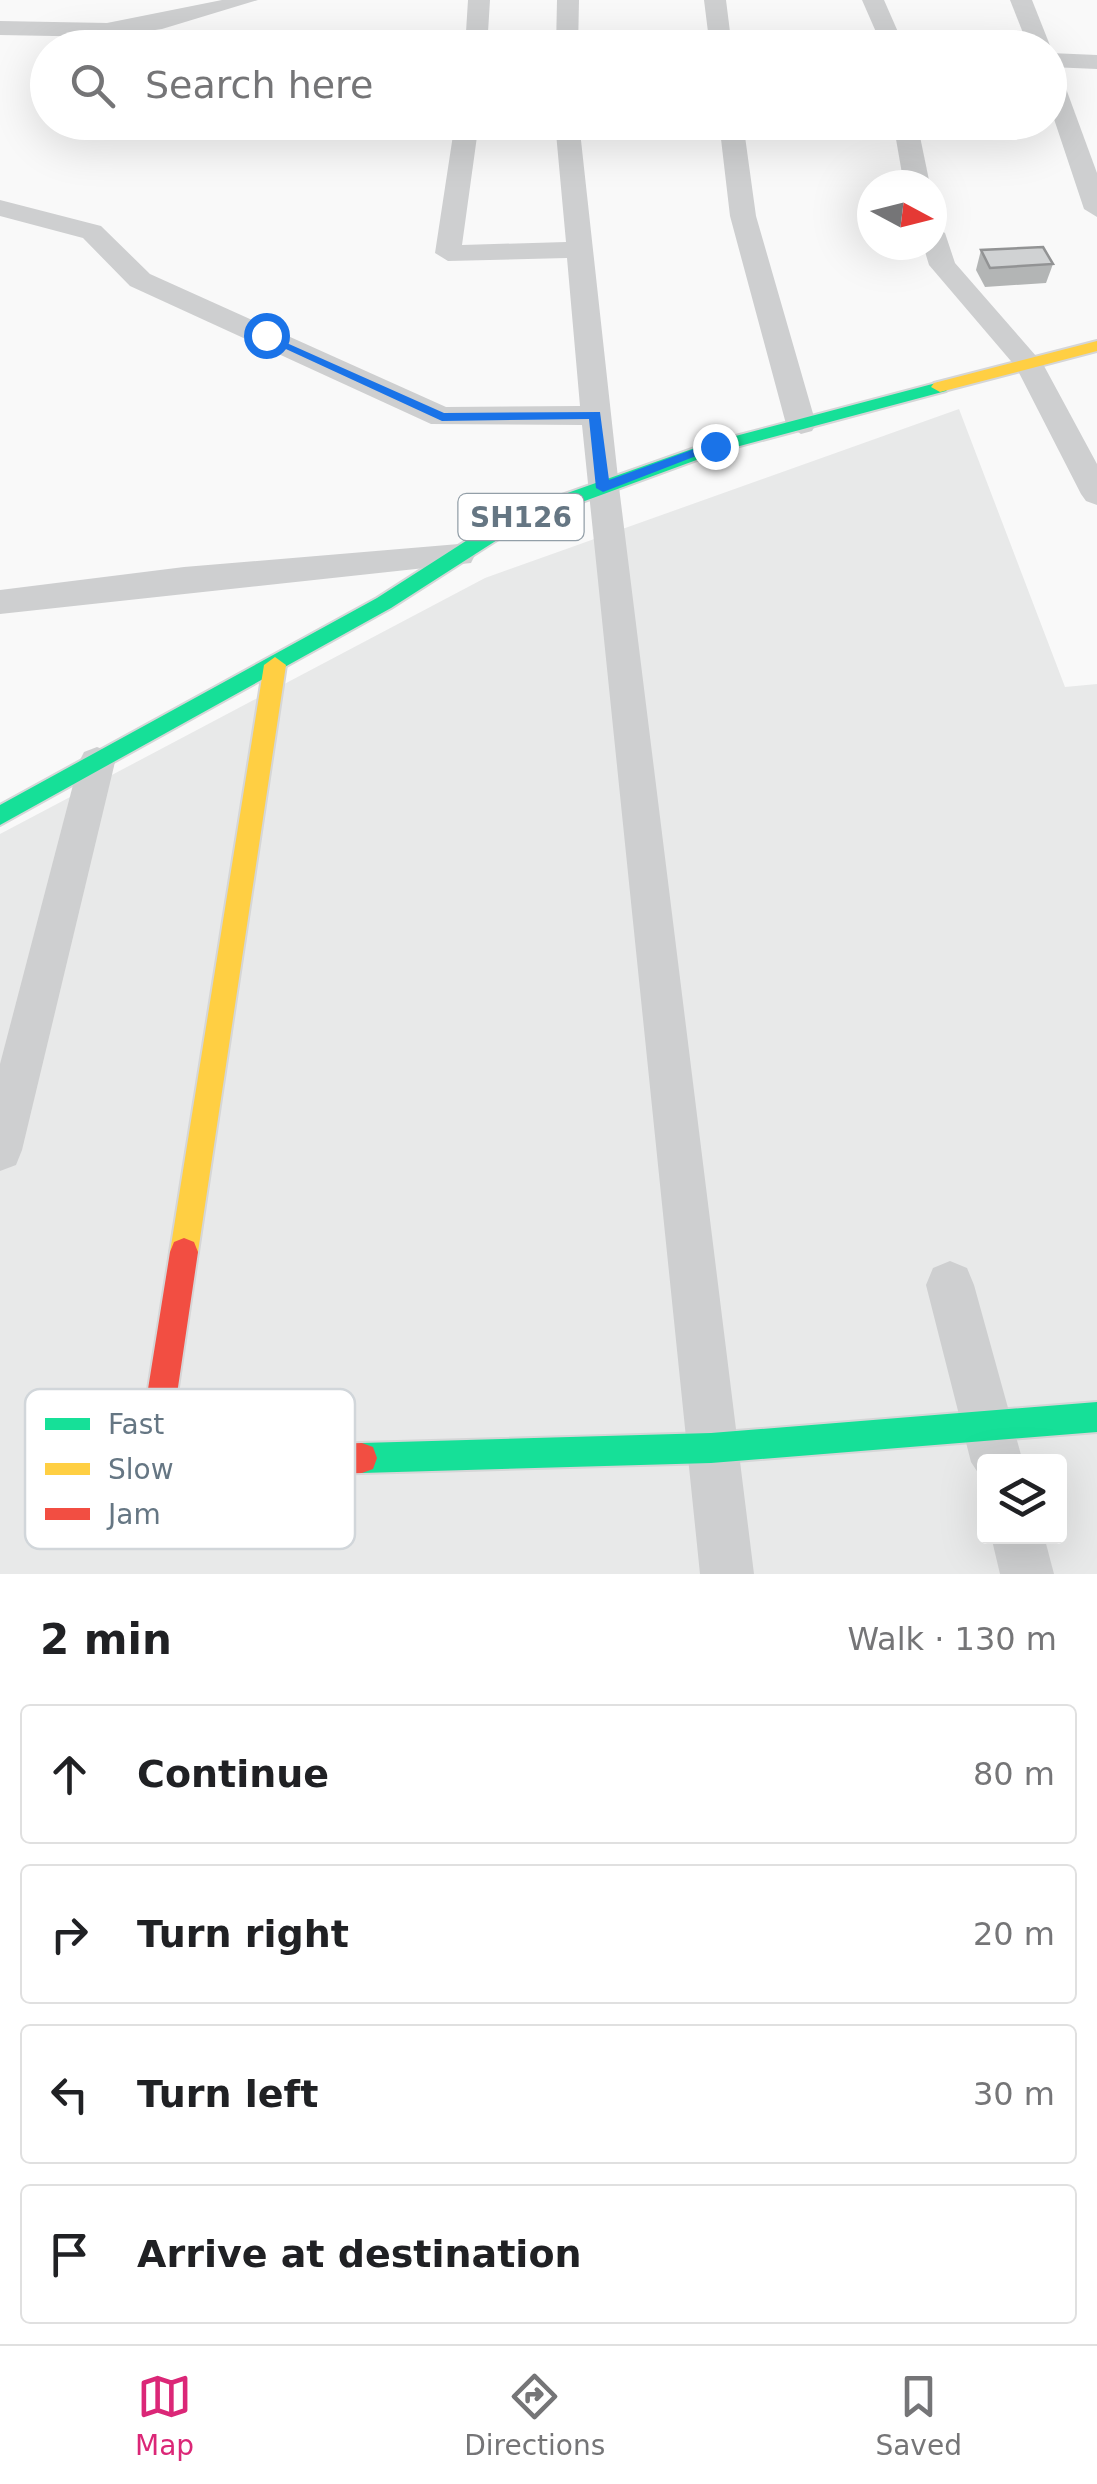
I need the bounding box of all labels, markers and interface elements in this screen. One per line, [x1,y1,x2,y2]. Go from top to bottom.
search box [30,30,1067,140]
icon: search [65,58,120,113]
text: Search here [145,63,373,107]
north arrow [857,170,947,260]
route start [244,313,290,359]
route end [693,424,739,470]
road number: SH126 [458,494,584,540]
legend [25,1389,355,1549]
text: Fast [108,1408,164,1441]
text: Slow [108,1453,174,1486]
map controls [977,1454,1067,1544]
button: layers [977,1454,1067,1544]
text: Jam [106,1498,161,1531]
text: 2 min [40,1615,172,1664]
text: Walk · 130 m [847,1620,1057,1658]
icon: ahead [42,1747,97,1802]
text: Continue [137,1752,329,1796]
text: 80 m [973,1755,1055,1793]
icon: right [42,1907,97,1962]
text: Turn right [137,1912,349,1956]
text: 20 m [973,1915,1055,1953]
icon: left [42,2067,97,2122]
text: Turn left [137,2072,318,2116]
text: 30 m [973,2075,1055,2113]
icon: arrive [42,2227,97,2282]
text: Arrive at destination [137,2232,582,2276]
tab: Map [135,2369,194,2462]
tab: Directions [464,2369,605,2462]
tab: Saved [875,2369,962,2462]

